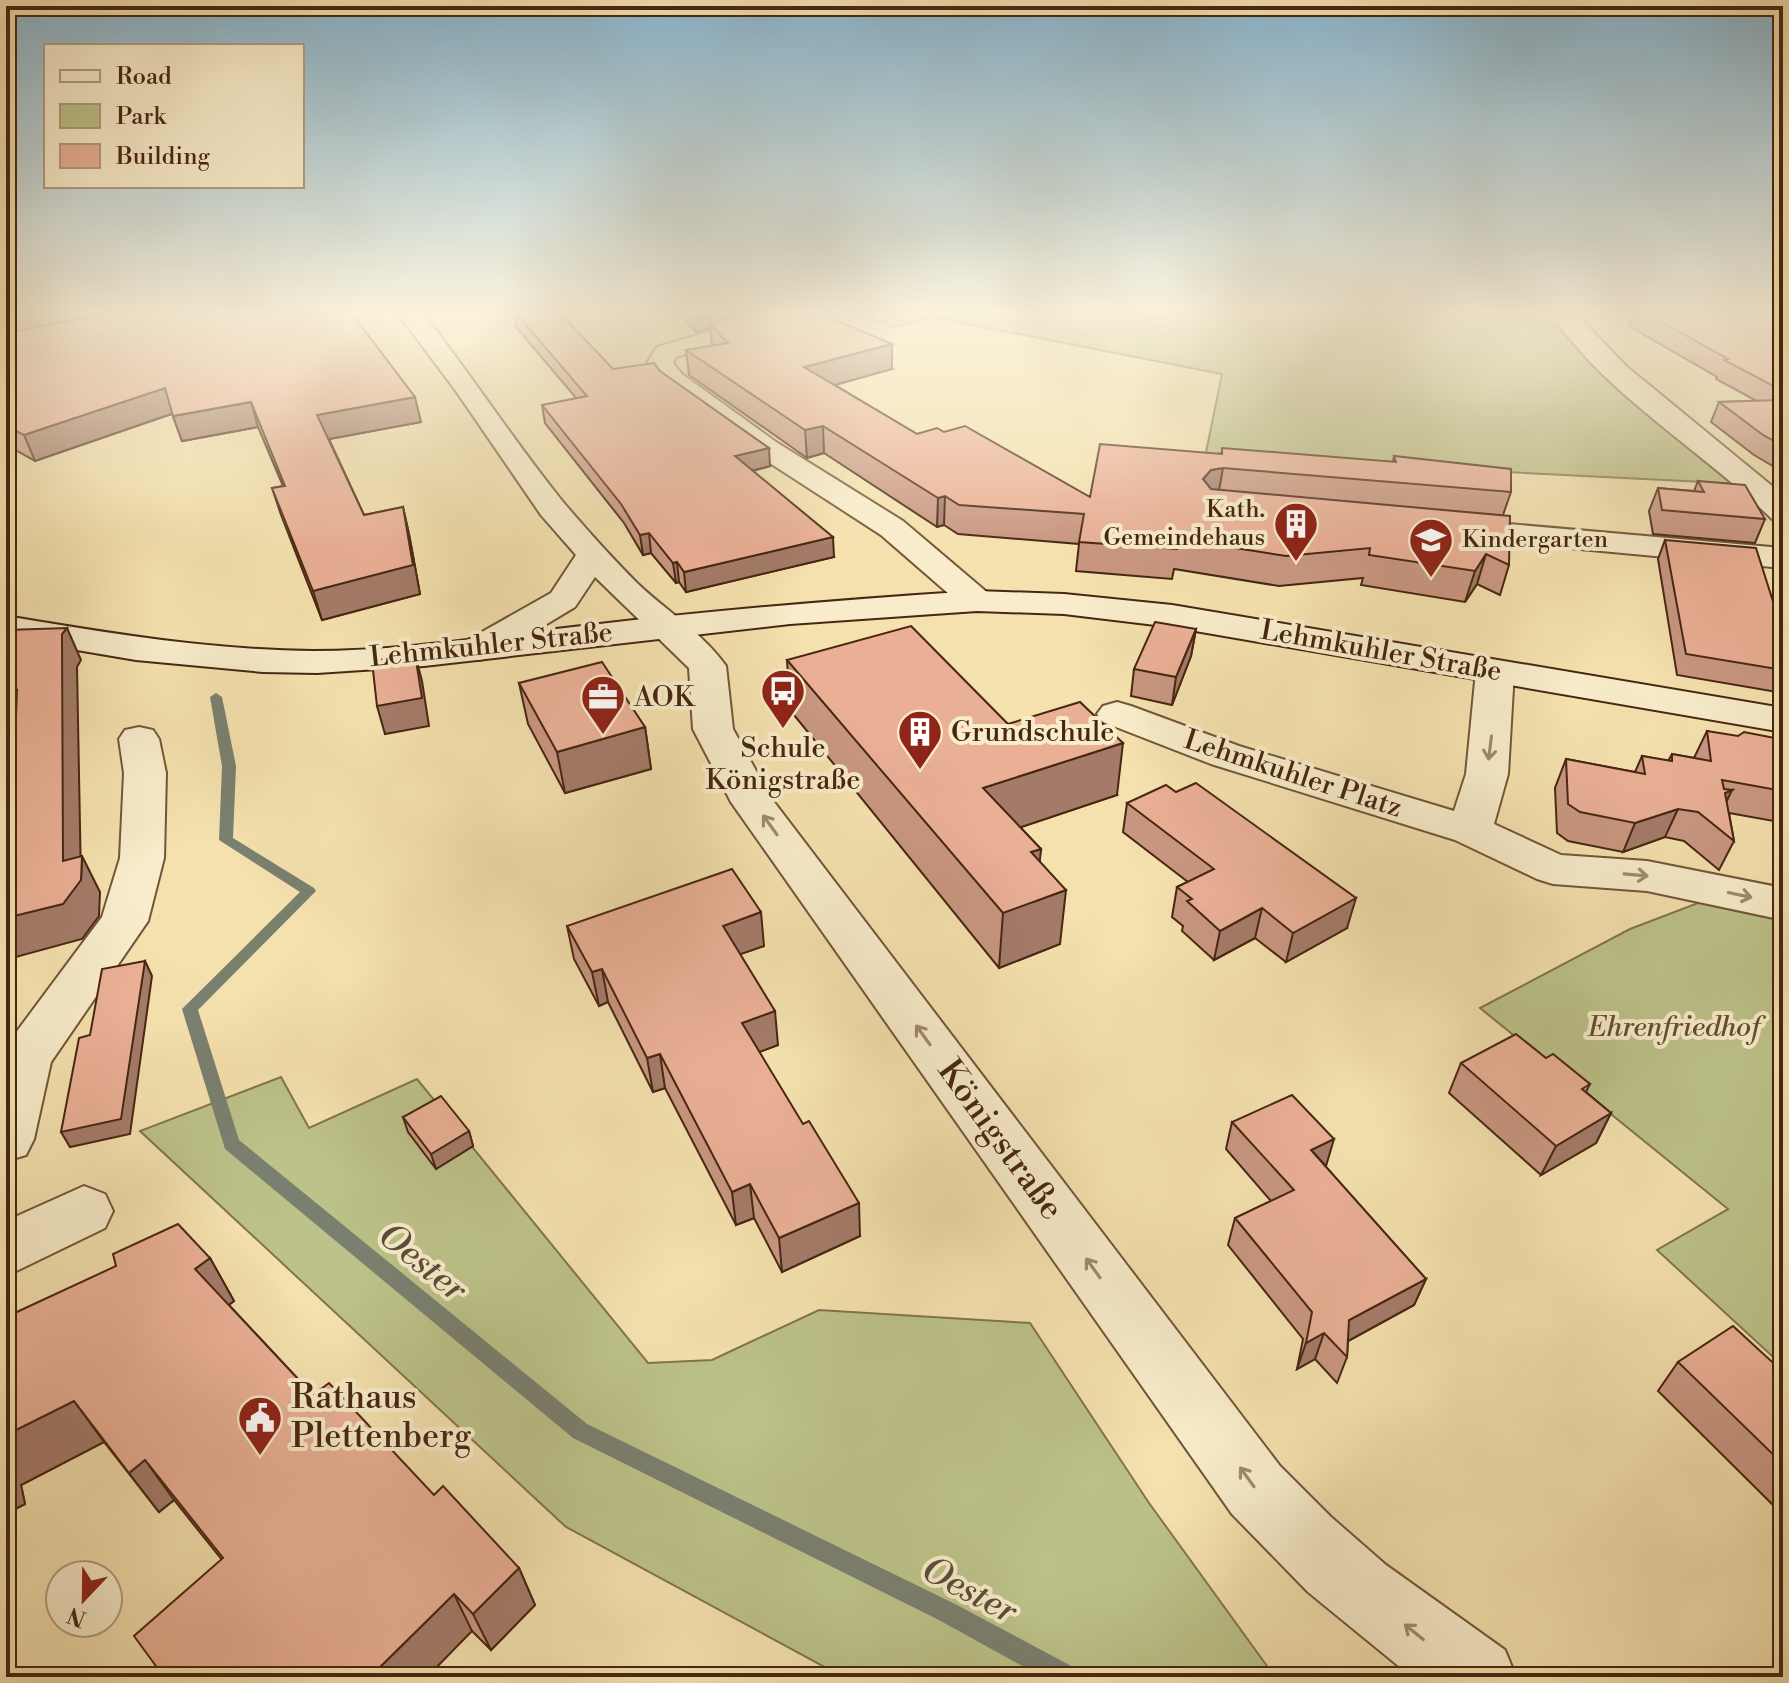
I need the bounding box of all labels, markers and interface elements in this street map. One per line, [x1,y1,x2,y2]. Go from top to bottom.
legend [44,44,304,188]
text: Road [116,62,172,92]
text: Park [116,102,167,132]
text: Building [115,142,210,172]
place label: Kath. Gemeindehaus [1103,495,1265,553]
building icon: Kath. Gemeindehaus [1272,500,1320,563]
school or university icon: Kindergarten [1407,516,1455,579]
place label: Kindergarten [1462,525,1608,555]
street label: Lehmkuhler Straße [1258,613,1504,689]
street label: Lehmkuhler Straße [368,615,614,675]
bus stop icon: Schule Königstraße [759,667,807,730]
office icon: AOK [579,673,627,736]
place label: AOK [633,680,696,715]
building icon: Grundschule [896,708,944,771]
place label: Grundschule [951,715,1114,750]
street label: Lehmkuhler Platz [1180,722,1406,826]
place label: Schule Königstraße [706,731,860,798]
one-way arrow [1482,735,1497,760]
one-way arrow [762,815,778,837]
one-way arrow [1622,868,1649,883]
one-way arrow [1726,888,1752,903]
park label: Ehrenfriedhof [1586,1010,1766,1045]
one-way arrow [915,1025,932,1047]
street label: Königstraße [928,1052,1072,1228]
water label: Oester [368,1214,476,1313]
one-way arrow [1085,1257,1102,1279]
place label: Rathaus Plettenberg [291,1377,472,1458]
public building icon: Rathaus Plettenberg [236,1394,284,1457]
one-way arrow [1239,1467,1256,1489]
water label: Oester [914,1547,1025,1635]
north arrow [44,1559,124,1639]
text: N [63,1600,90,1632]
one-way arrow [1404,1623,1425,1641]

